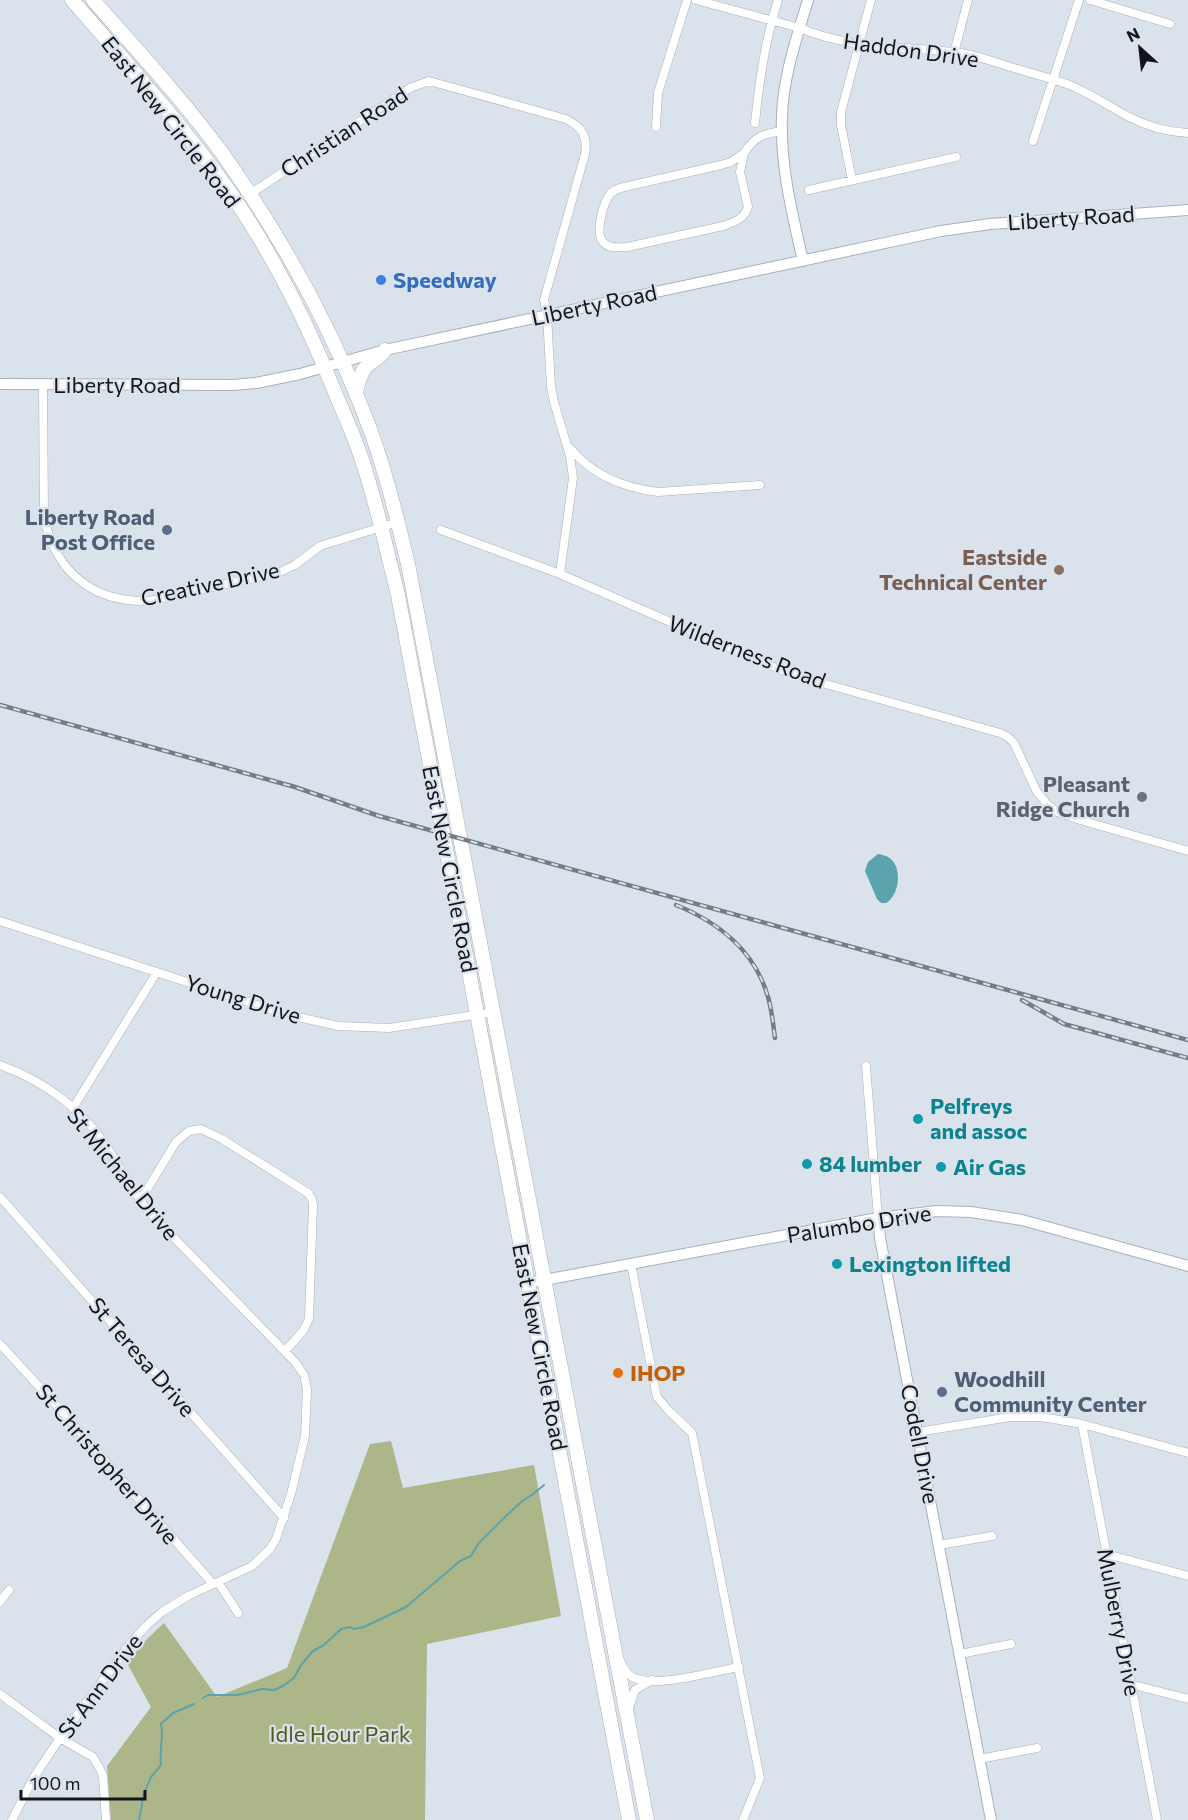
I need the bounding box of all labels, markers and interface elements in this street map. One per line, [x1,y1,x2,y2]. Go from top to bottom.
north arrow [1110,18,1170,78]
text: N [1123,23,1143,45]
street label: Haddon Drive [842,27,981,72]
street label: East New Circle Road [96,31,247,213]
street label: Christian Road [275,80,412,183]
street label: Liberty Road [1006,200,1136,235]
place label: Speedway [393,266,497,293]
marker: Speedway [374,273,388,287]
street label: Liberty Road [529,278,659,331]
street label: Liberty Road [53,371,181,398]
place label: Liberty Road Post Office [25,503,155,555]
marker: Liberty Road Post Office [160,523,174,537]
place label: Eastside Technical Center [879,543,1047,595]
street label: Creative Drive [138,556,282,611]
marker: Eastside Technical Center [1052,563,1066,577]
street label: Wilderness Road [665,609,830,694]
street label: East New Circle Road [417,763,484,975]
place label: Pleasant Ridge Church [996,770,1130,822]
marker: Pleasant Ridge Church [1135,790,1149,804]
street label: Young Drive [182,968,304,1029]
place label: Pelfreys and assoc [930,1092,1027,1144]
street label: St Michael Drive [62,1102,185,1245]
marker: Pelfreys and assoc [911,1112,925,1126]
place label: 84 lumber [819,1150,922,1177]
place label: Air Gas [953,1153,1026,1180]
marker: 84 lumber [800,1157,814,1171]
marker: Air Gas [934,1160,948,1174]
street label: Palumbo Drive [785,1199,933,1248]
street label: East New Circle Road [507,1241,574,1453]
place label: Lexington lifted [849,1250,1011,1277]
marker: Lexington lifted [830,1257,844,1271]
street label: St Teresa Drive [83,1292,201,1422]
place label: IHOP [630,1359,686,1386]
place label: Woodhill Community Center [954,1365,1147,1417]
marker: IHOP [611,1366,625,1380]
street label: St Christopher Drive [30,1378,184,1549]
street label: Codell Drive [896,1382,945,1506]
marker: Woodhill Community Center [935,1385,949,1399]
street label: Mulberry Drive [1092,1546,1147,1698]
street label: St Ann Drive [52,1628,148,1743]
park label: Idle Hour Park [269,1720,411,1747]
scale bar [21,1763,146,1801]
text: 100 m [30,1772,80,1794]

